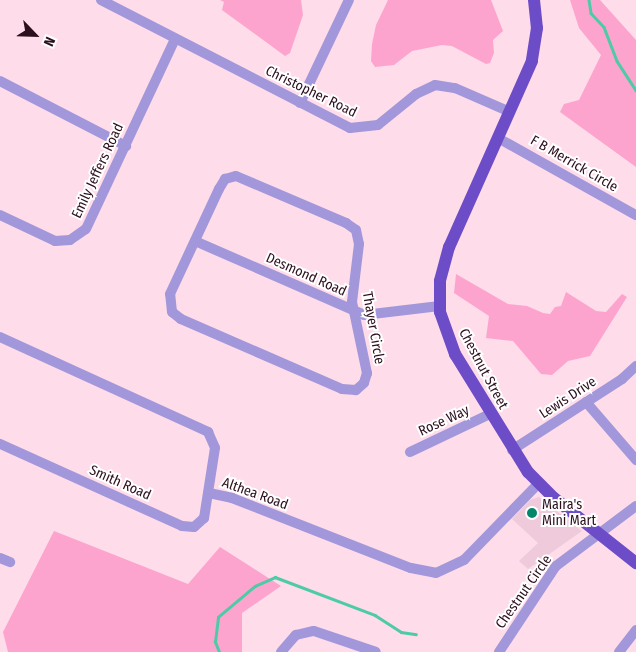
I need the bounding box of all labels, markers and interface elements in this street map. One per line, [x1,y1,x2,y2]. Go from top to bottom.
north arrow [10,10,60,60]
text: N [40,34,59,49]
street label: Christopher Road [263,63,359,121]
street label: Emily Jeffers Road [69,121,127,221]
street label: F B Merrick Circle [527,132,621,196]
street label: Desmond Road [263,250,349,300]
street label: Thayer Circle [358,290,388,366]
street label: Chestnut Street [455,326,511,412]
street label: Lewis Drive [536,373,600,423]
street label: Rose Way [416,402,472,440]
street label: Smith Road [87,462,153,504]
street label: Althea Road [220,474,290,514]
place label: Maira's Mini Mart [542,497,596,530]
marker: Maira's Mini Mart [526,507,538,519]
street label: Chestnut Circle [492,552,556,632]

